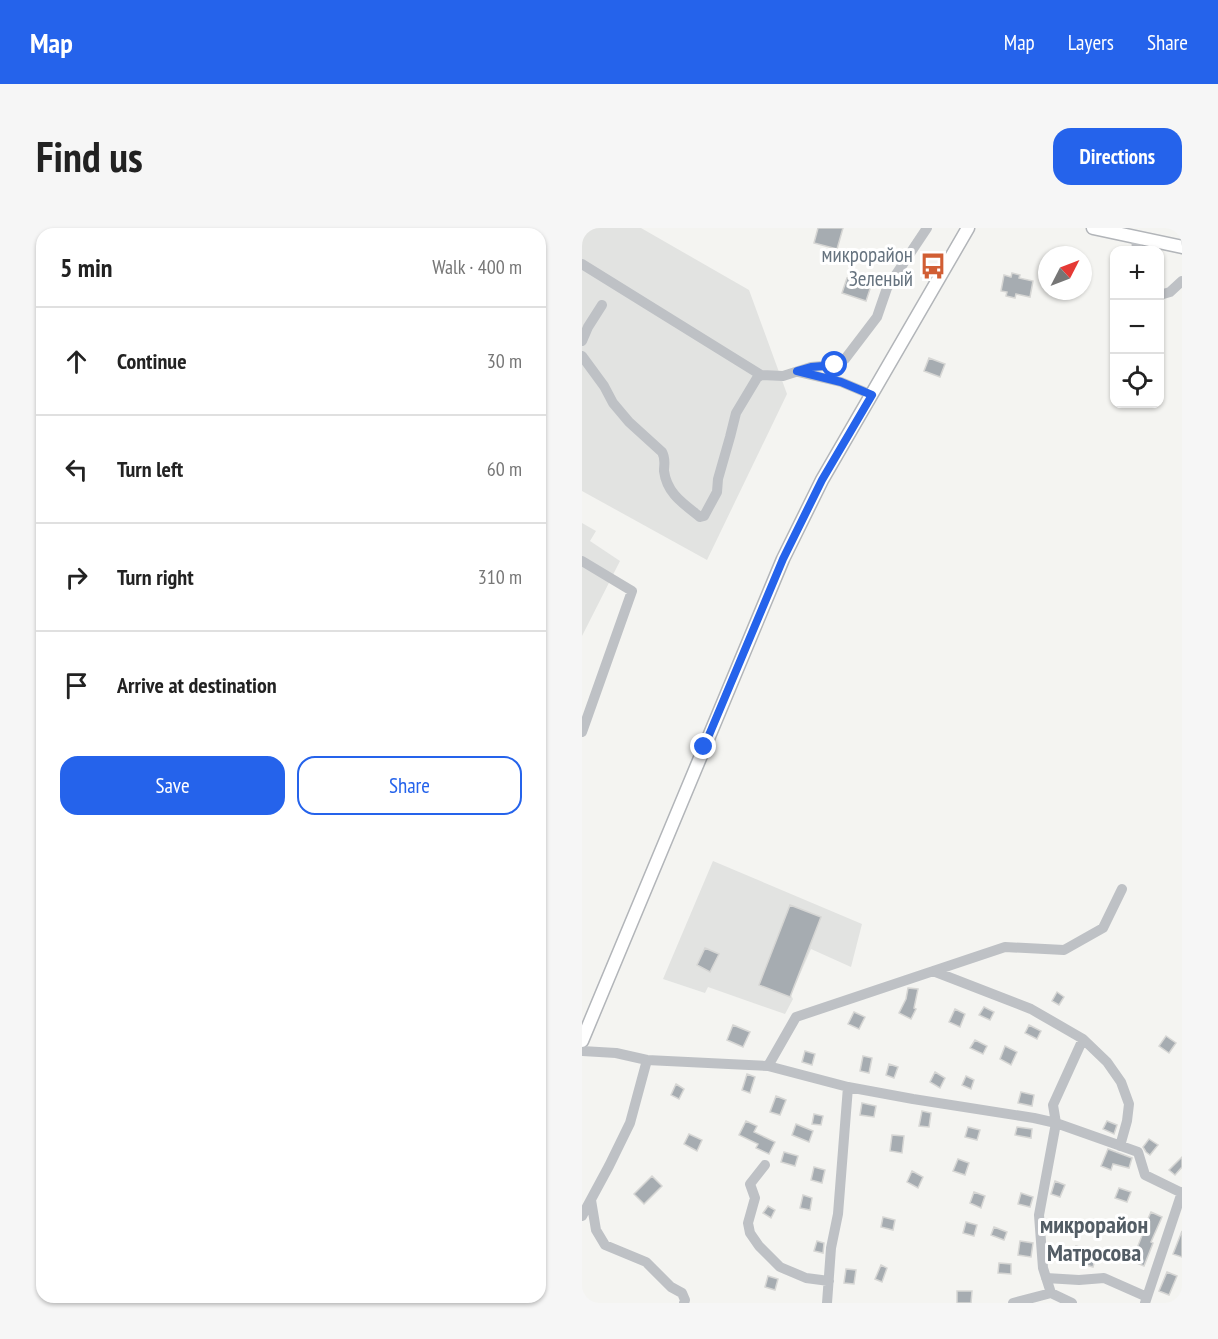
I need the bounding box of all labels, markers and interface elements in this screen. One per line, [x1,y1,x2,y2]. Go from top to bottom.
text: Map [30,24,73,61]
text: Map [1004,29,1035,56]
text: Layers [1068,29,1114,56]
text: Share [1147,29,1188,56]
button: Directions [1053,128,1182,185]
text: Find us [36,129,143,184]
place label: микрорайон Зеленый [822,241,913,292]
north arrow [1038,246,1092,300]
map controls [1110,246,1164,408]
button: + [1110,246,1164,300]
text: 5 min [60,251,113,284]
bus stop icon: микрорайон Зеленый [918,251,948,281]
text: Walk · 400 m [432,254,522,280]
button: − [1110,300,1164,354]
icon: ahead [60,345,93,378]
text: Continue [117,347,187,375]
text: 30 m [487,348,522,374]
route start [821,351,847,377]
button: locate [1110,354,1164,408]
icon: left [60,453,93,486]
text: Turn left [117,455,183,483]
text: 60 m [487,456,522,482]
icon: right [60,561,93,594]
text: Turn right [117,563,194,591]
text: 310 m [478,564,522,590]
icon: arrive [60,669,93,702]
text: Arrive at destination [117,671,277,699]
route end [690,733,716,759]
button: Save [60,756,285,815]
button: Share [297,756,522,815]
district label: микрорайон Матросова [1040,1209,1148,1268]

